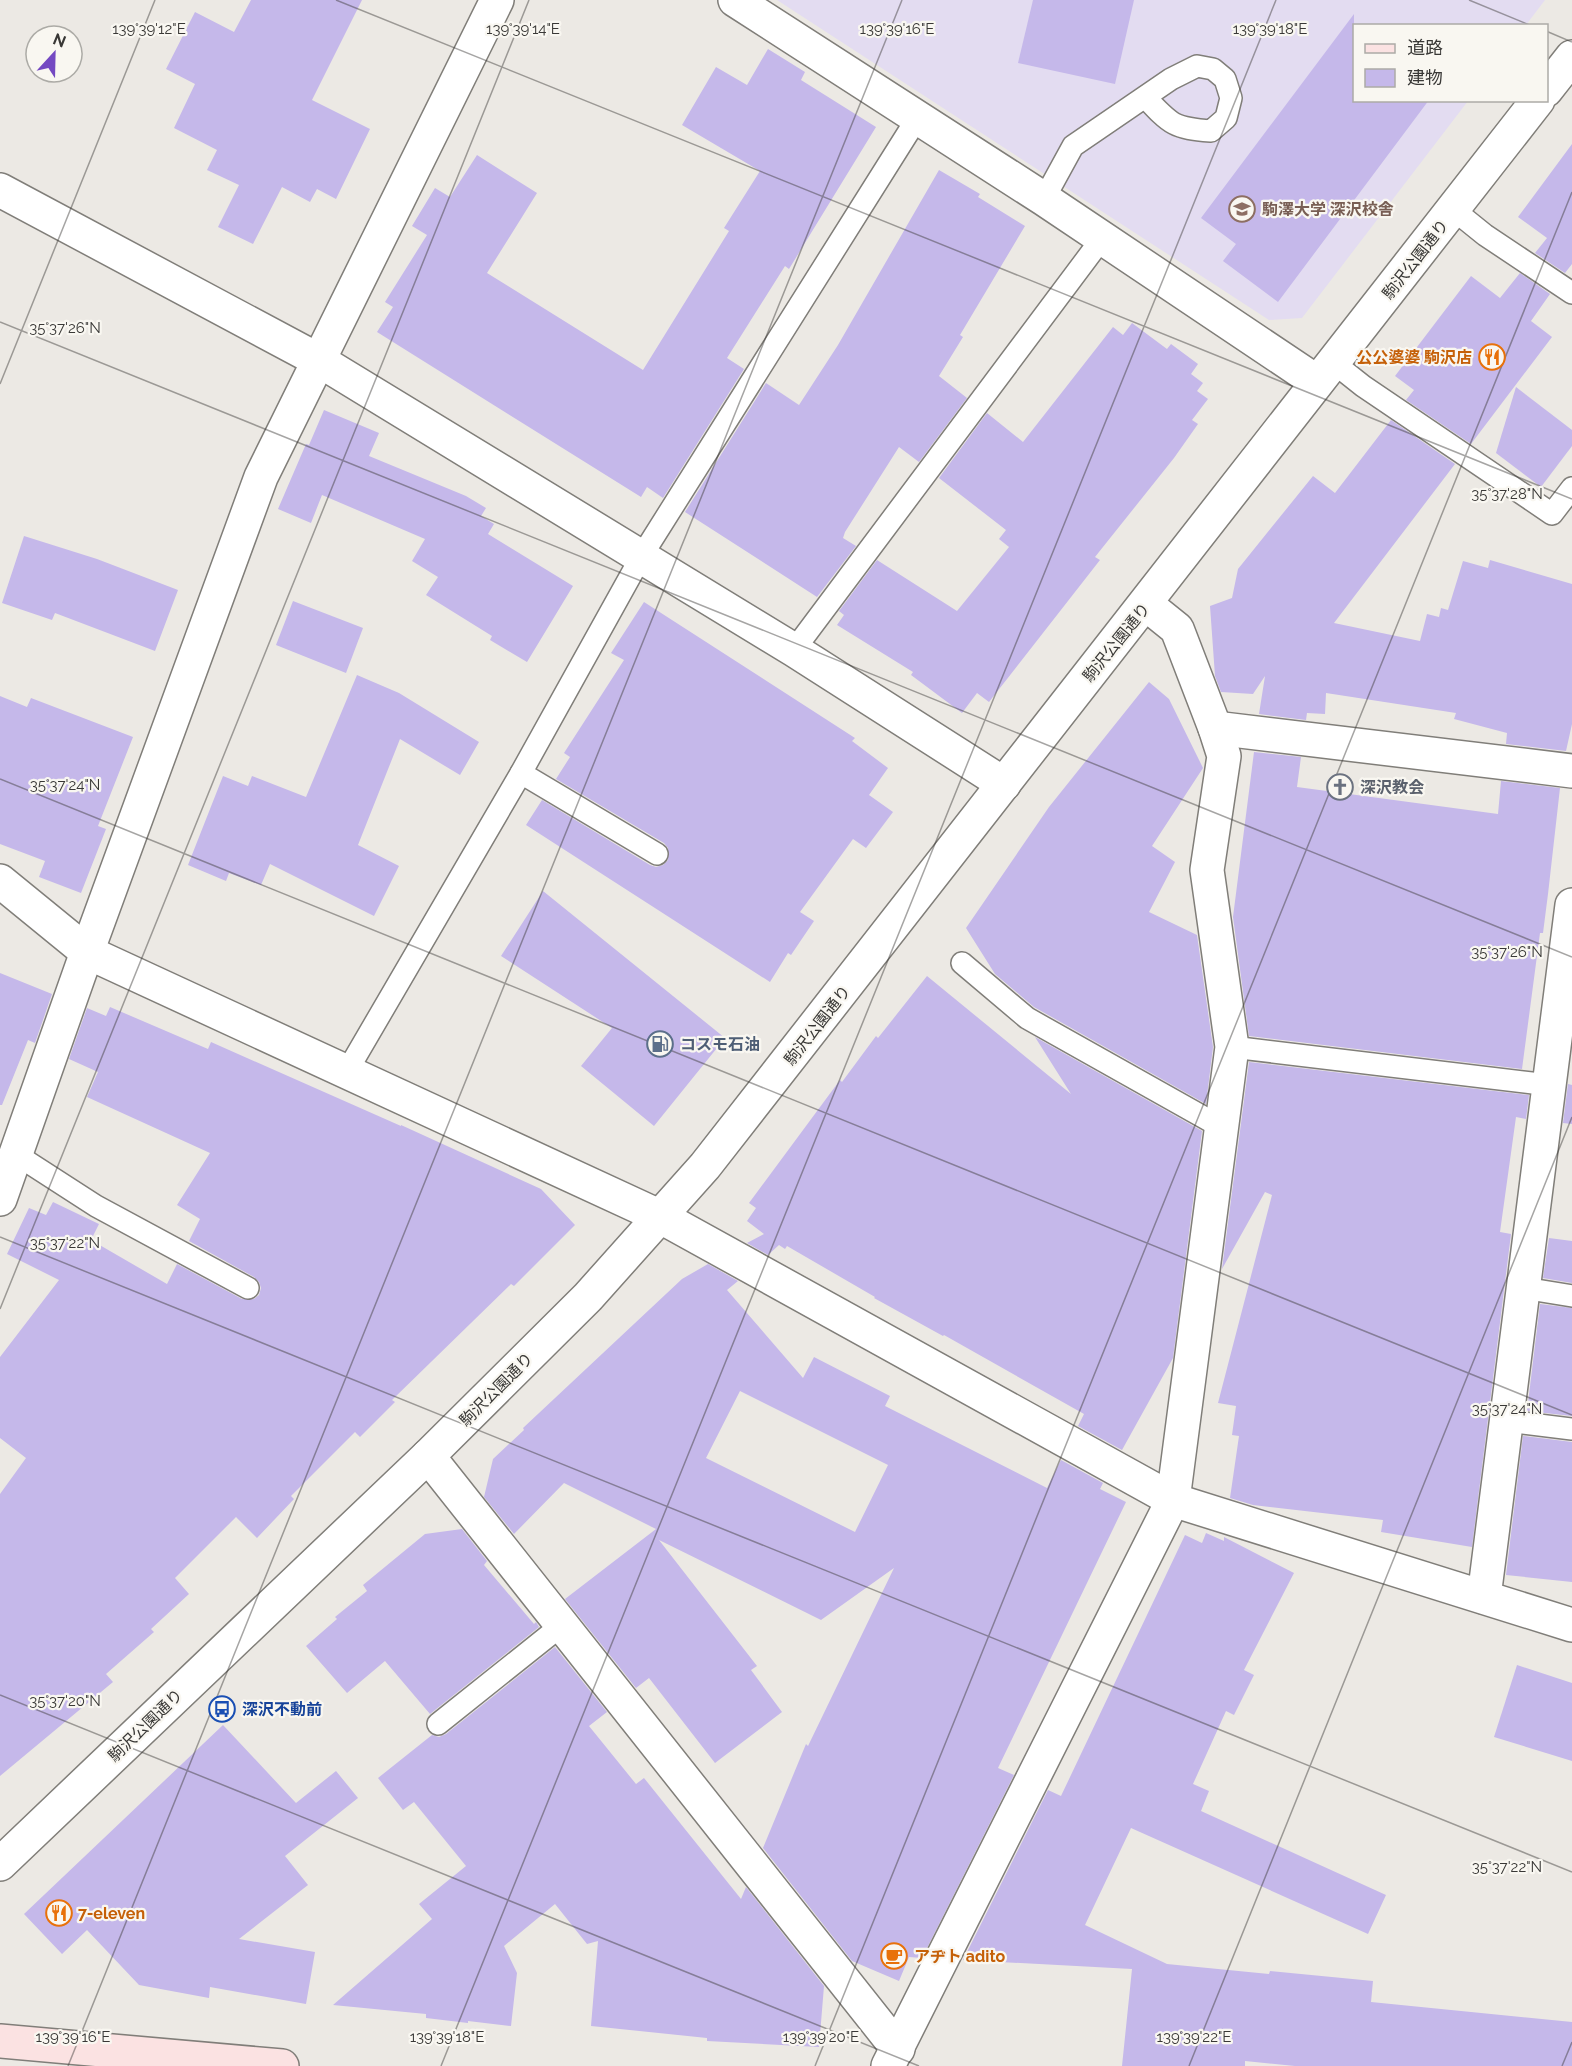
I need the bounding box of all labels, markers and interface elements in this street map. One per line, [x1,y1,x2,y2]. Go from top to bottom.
text: 139°39'12"E [112,20,186,38]
text: 139°39'14"E [486,20,560,38]
text: 139°39'16"E [860,20,934,38]
text: 139°39'18"E [1233,20,1307,38]
north arrow [24,24,84,84]
legend [1353,24,1548,102]
text: N [50,29,69,52]
text: 道路 [1407,37,1443,58]
text: 建物 [1407,67,1443,88]
school or university icon: 駒澤大学 深沢校舎 [1227,194,1257,224]
place label: 駒澤大学 深沢校舎 [1262,200,1394,219]
street label: 駒沢公園通り [1378,216,1452,303]
text: 35°37'26"N [29,319,101,337]
restaurant icon: 公公婆婆 駒沢店 [1477,342,1507,372]
place label: 公公婆婆 駒沢店 [1356,348,1472,367]
text: 35°37'28"N [1471,485,1543,503]
street label: 駒沢公園通り [1079,599,1154,686]
church icon: 深沢教会 [1325,772,1355,802]
text: 35°37'24"N [30,776,100,794]
place label: 深沢教会 [1360,778,1424,797]
text: 35°37'26"N [1471,943,1543,961]
street label: 駒沢公園通り [780,982,854,1069]
fuel station icon: コスモ石油 [645,1029,675,1059]
place label: コスモ石油 [680,1035,760,1054]
text: 35°37'22"N [30,1234,100,1252]
street label: 駒沢公園通り [456,1349,537,1430]
text: 35°37'24"N [1472,1400,1542,1418]
street label: 駒沢公園通り [104,1685,186,1766]
text: 35°37'20"N [29,1692,101,1710]
bus stop icon: 深沢不動前 [207,1694,237,1724]
place label: 深沢不動前 [242,1700,322,1719]
text: 35°37'22"N [1472,1858,1542,1876]
restaurant icon: 7-eleven [44,1898,74,1928]
place label: 7-eleven [78,1904,145,1923]
cafe icon: アヂト adito [879,1941,909,1971]
place label: アヂト adito [914,1947,1005,1966]
text: 139°39'16"E [36,2028,110,2046]
text: 139°39'18"E [410,2028,484,2046]
text: 139°39'20"E [783,2028,859,2046]
text: 139°39'22"E [1156,2028,1232,2046]

